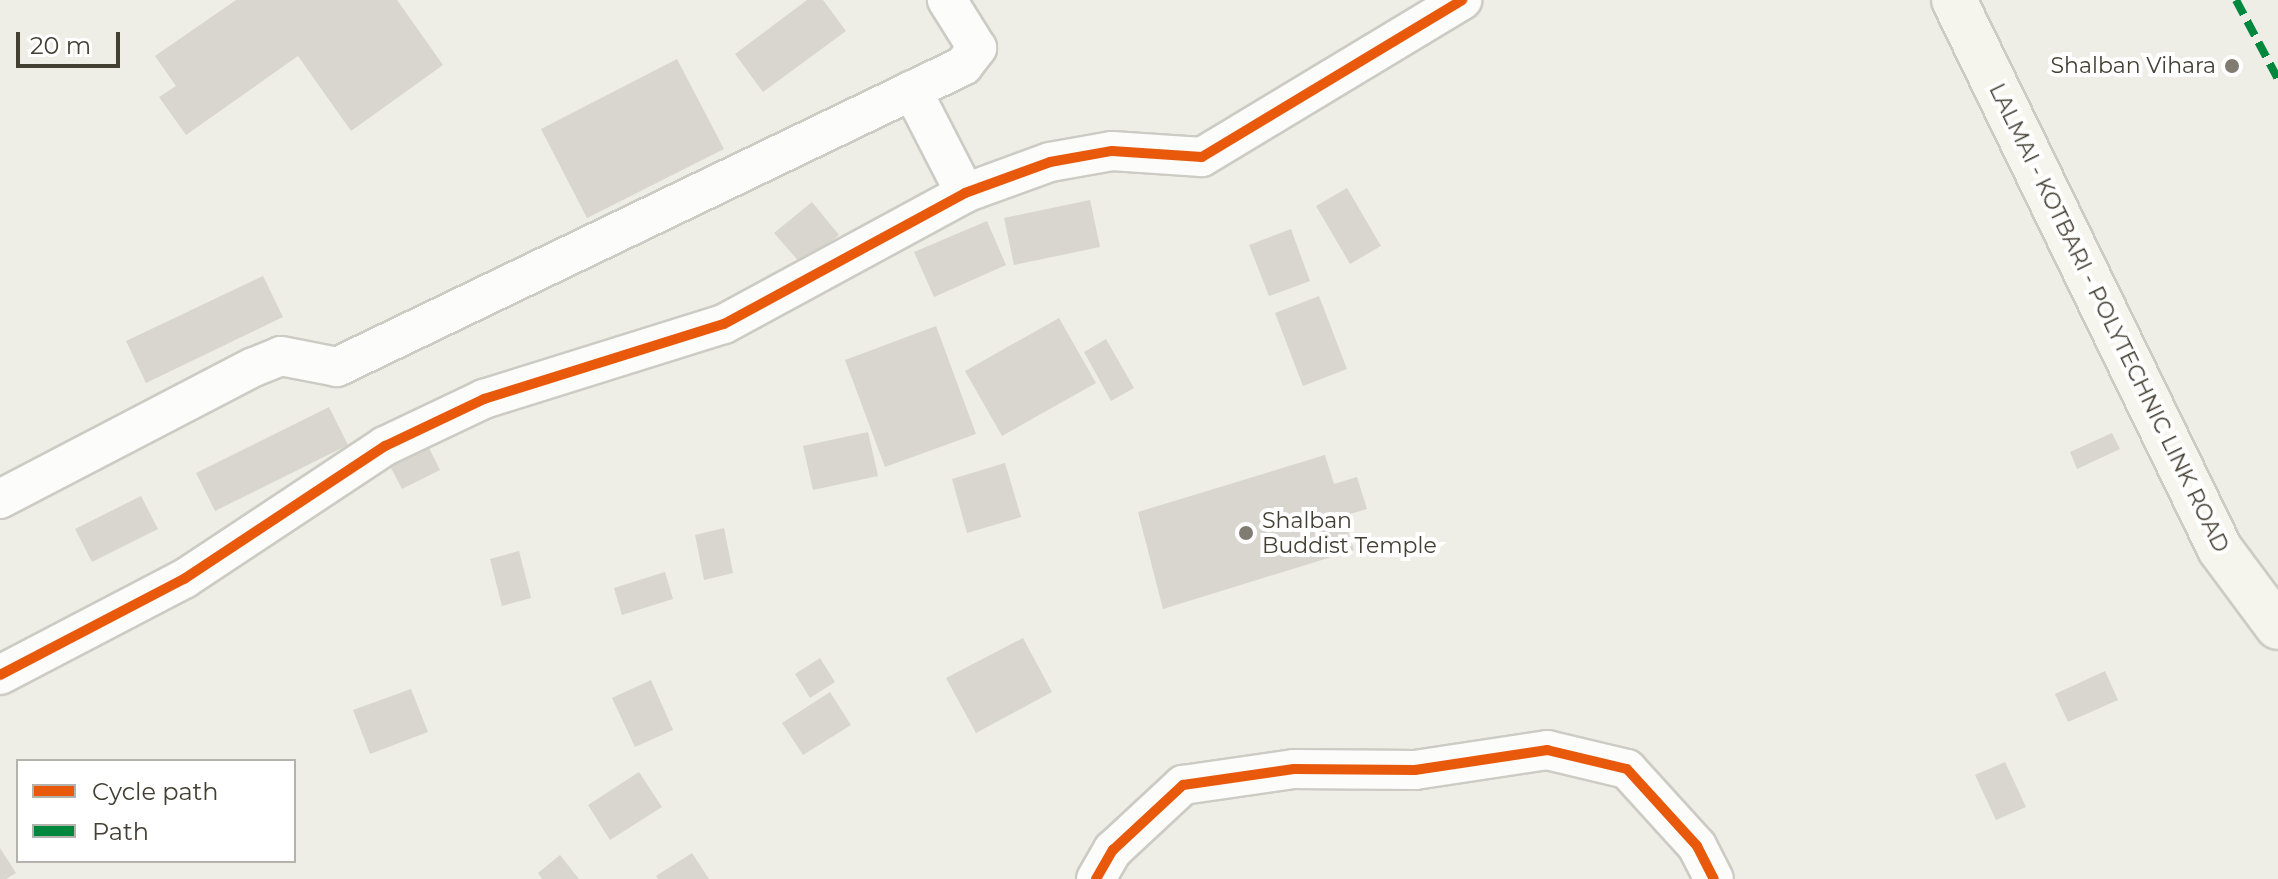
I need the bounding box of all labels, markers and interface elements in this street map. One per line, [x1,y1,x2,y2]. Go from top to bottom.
scale bar [20,16,124,66]
text: 20 m [30,31,91,60]
place label: Shalban Vihara [2051,53,2216,79]
marker: Shalban Vihara [2223,57,2241,75]
street label: LALMAI - KOTBARI - POLYTECHNIC LINK ROAD [1983,79,2235,557]
place label: Shalban Buddist Temple [1262,507,1437,558]
marker: Shalban Buddist Temple [1237,524,1255,542]
legend [16,759,296,863]
text: Cycle path [92,777,219,806]
text: Path [92,817,149,846]

